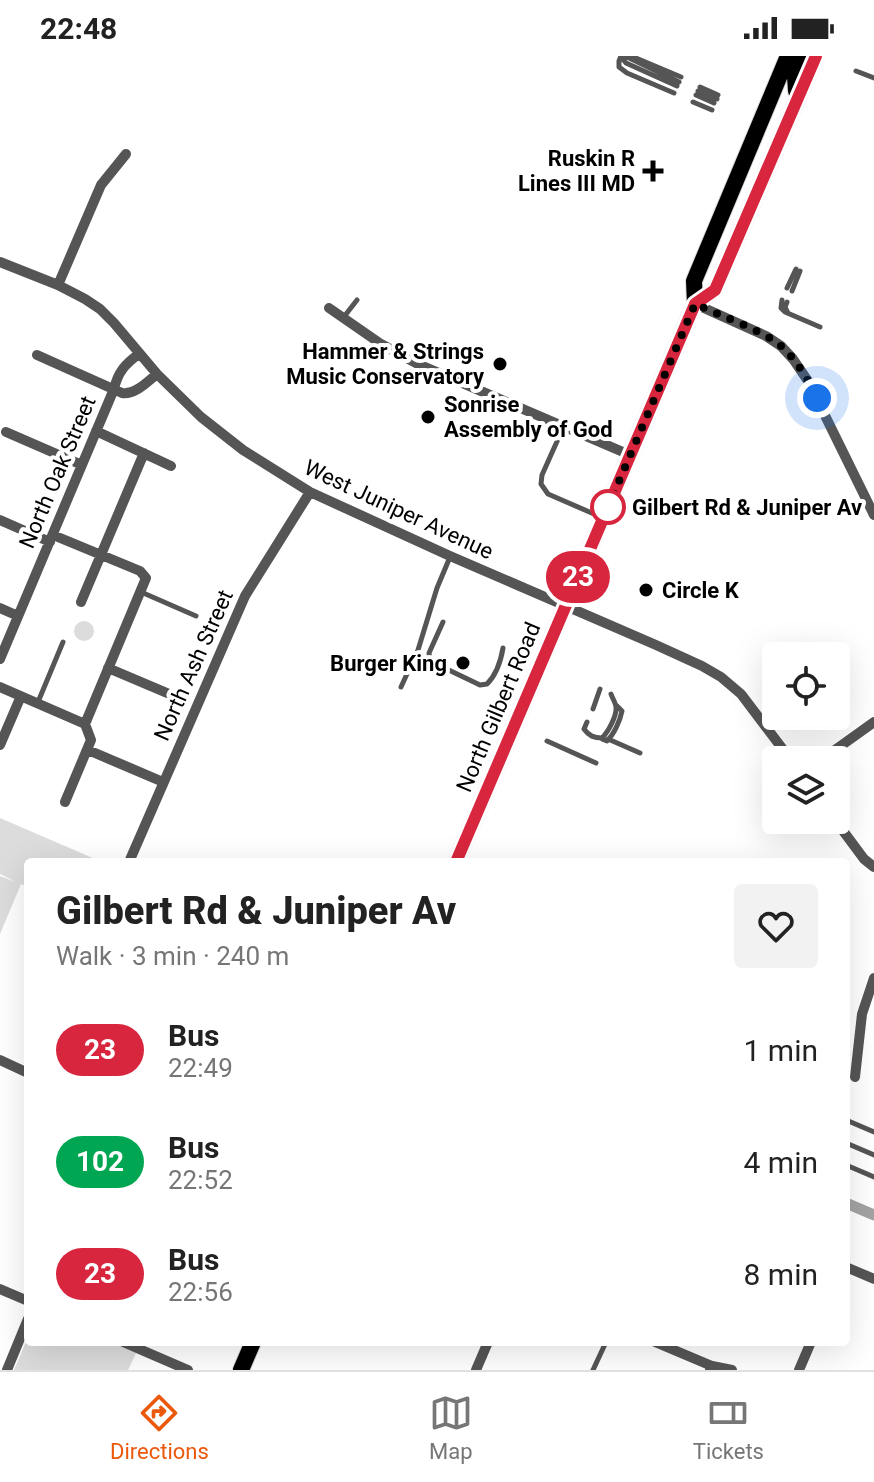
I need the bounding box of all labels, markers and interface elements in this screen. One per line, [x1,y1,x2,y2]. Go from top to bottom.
text: 22:48 [40,11,117,46]
place label: Ruskin R Lines III MD [518,146,635,196]
marker: Ruskin R Lines III MD [642,160,664,182]
place label: Hammer & Strings Music Conservatory [286,339,485,389]
marker: Hammer & Strings Music Conservatory [491,355,509,373]
your location [797,378,837,418]
street label: North Oak Street [14,392,101,552]
place label: Sonrise Assembly of God [444,392,613,442]
marker: Sonrise Assembly of God [419,408,437,426]
street label: West Juniper Avenue [300,455,497,564]
marker: Gilbert Rd & Juniper Av [591,490,625,524]
place label: Gilbert Rd & Juniper Av [632,495,862,520]
line badge: 23 [542,551,614,603]
text: 23 [562,560,594,593]
place label: Circle K [662,578,740,603]
marker: Circle K [637,581,655,599]
street label: North Ash Street [149,586,238,744]
street label: North Gilbert Road [451,619,545,796]
map controls [762,642,850,834]
button: locate [762,642,850,730]
place label: Burger King [330,651,447,676]
marker: Burger King [454,654,472,672]
button: layers [762,746,850,834]
button: heart [734,884,818,968]
text: Gilbert Rd & Juniper Av [56,889,456,933]
text: Walk · 3 min · 240 m [56,941,289,971]
text: Bus [168,1018,219,1053]
text: 23 [84,1033,116,1066]
text: 1 min [744,1033,818,1068]
text: 22:49 [168,1053,233,1083]
text: Bus [168,1130,219,1165]
text: 102 [76,1145,124,1178]
text: 4 min [744,1145,818,1180]
text: 22:52 [168,1165,233,1195]
text: Bus [168,1242,219,1277]
text: 23 [84,1257,116,1290]
text: 8 min [744,1257,818,1292]
text: 22:56 [168,1277,233,1307]
tab: Directions [110,1391,209,1464]
tab: Map [429,1391,473,1464]
tab: Tickets [693,1391,764,1464]

